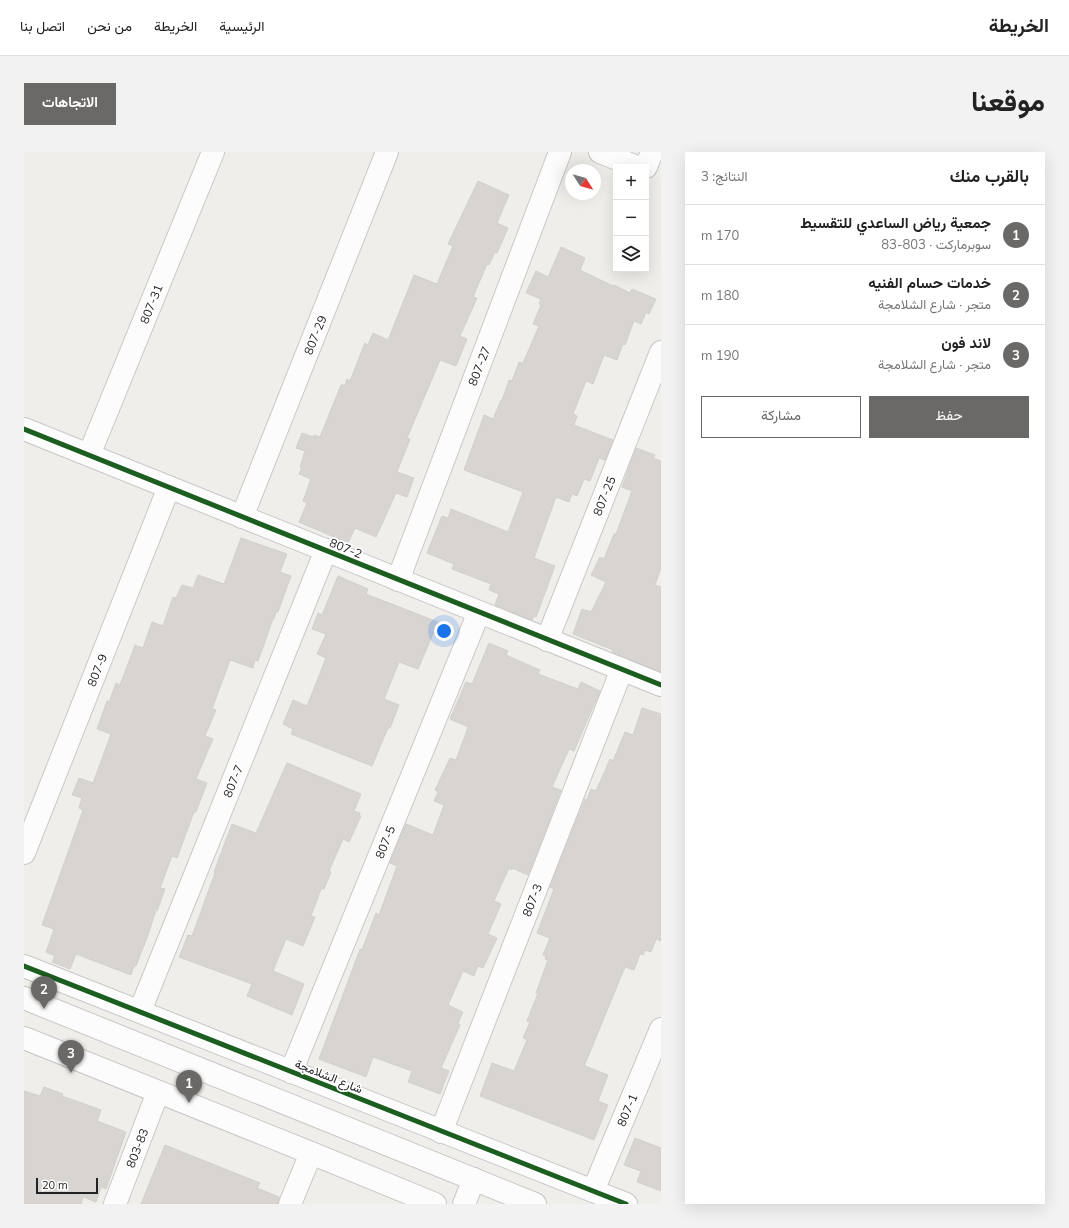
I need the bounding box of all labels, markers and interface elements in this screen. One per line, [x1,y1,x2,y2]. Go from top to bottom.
text: الخريطة [989,13,1049,37]
text: اتصل بنا [20,17,65,35]
text: من نحن [87,17,132,35]
text: الخريطة [154,17,197,35]
text: الرئيسية [219,17,265,35]
button: الاتجاهات [24,83,116,125]
text: موقعنا [971,83,1045,118]
north arrow [565,164,601,200]
map controls [613,164,649,272]
button: + [613,164,649,200]
text: بالقرب منك [950,165,1029,186]
text: النتائج: 3 [701,168,748,184]
button: − [613,200,649,236]
text: جمعية رياض الساعدي للتقسيط [800,213,991,232]
text: 170 m [701,227,739,243]
text: 1 [1012,227,1020,243]
button: layers [613,236,649,272]
text: سوبرماركت · 803-83 [881,236,991,252]
text: خدمات حسام الفنيه [868,273,991,292]
street label: 807-31 [136,282,166,326]
text: 180 m [701,287,739,303]
text: 2 [1012,287,1020,303]
text: متجر · شارع الشلامجة [878,296,991,312]
street label: 807-29 [300,313,330,357]
text: لاند فون [941,333,991,352]
street label: 807-27 [465,344,493,388]
text: 190 m [701,347,739,363]
text: 3 [1012,347,1020,363]
text: متجر · شارع الشلامجة [878,356,991,372]
button: مشاركة [701,396,861,438]
button: حفظ [869,396,1029,438]
street label: 807-25 [589,474,619,518]
street label: 807-2 [327,535,365,561]
your location [434,621,454,641]
street label: 807-9 [84,651,110,689]
street label: 807-7 [220,762,246,800]
street label: 807-5 [372,823,398,861]
street label: 807-3 [519,881,545,919]
pin: 2 [31,976,57,1009]
pin: 3 [58,1040,84,1073]
street label: شارع الشلامجة [292,1056,365,1098]
pin: 1 [176,1070,202,1103]
street label: 807-1 [613,1091,641,1129]
street label: 803-83 [123,1126,151,1170]
scale bar [36,1176,98,1195]
text: 20 m [42,1178,68,1192]

